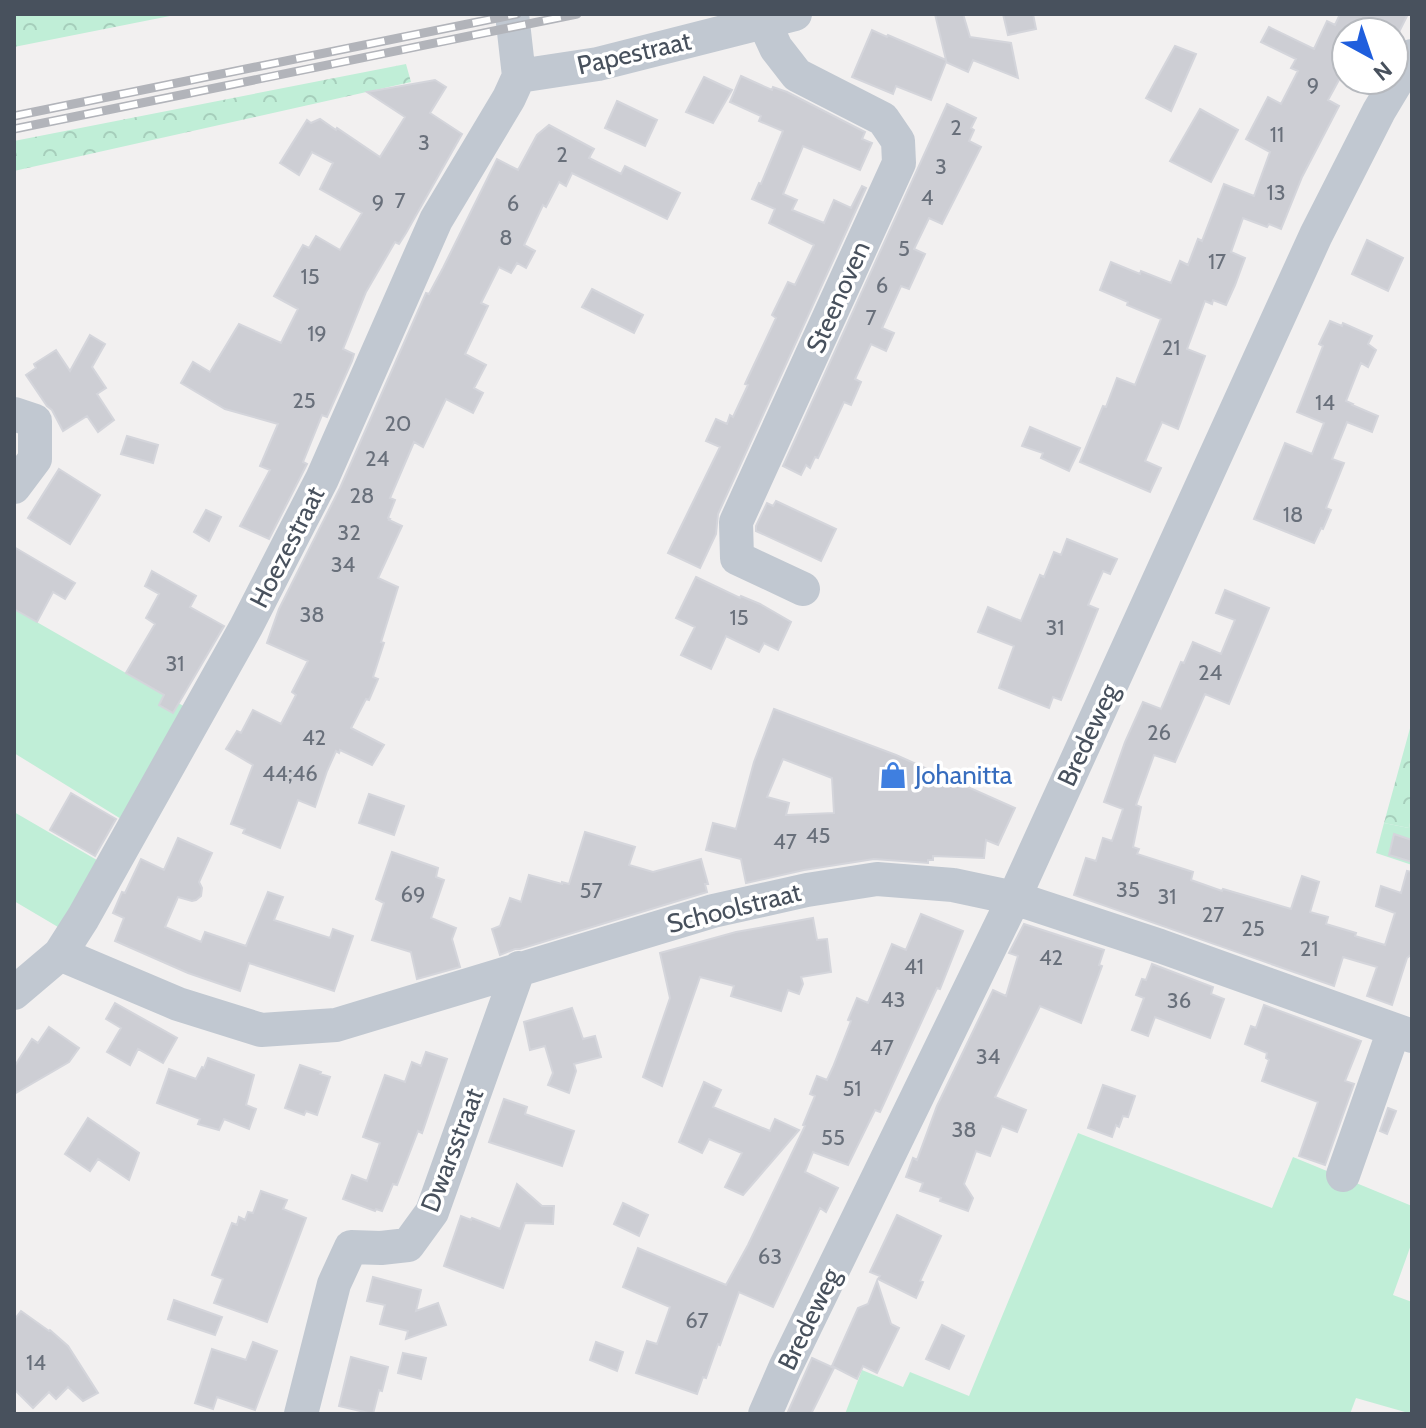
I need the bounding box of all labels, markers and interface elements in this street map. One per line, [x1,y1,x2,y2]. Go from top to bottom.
north arrow [1330,16,1410,96]
street label: Papestraat [574,24,694,82]
text: N [1368,56,1397,86]
house number: 9 [1307,72,1319,99]
house number: 2 [950,114,962,141]
house number: 11 [1270,121,1284,148]
house number: 3 [418,129,430,156]
house number: 2 [556,141,568,168]
house number: 3 [935,153,947,180]
house number: 13 [1266,179,1286,206]
house number: 4 [921,184,934,211]
house number: 7 [394,187,406,214]
house number: 9 [372,189,384,216]
house number: 6 [507,190,519,217]
house number: 8 [499,224,513,251]
house number: 5 [898,235,910,262]
street label: Steenoven [799,236,877,358]
house number: 17 [1208,248,1226,275]
house number: 15 [300,263,320,290]
house number: 6 [876,272,888,299]
house number: 7 [865,304,877,331]
house number: 19 [307,320,327,347]
house number: 21 [1162,334,1180,361]
house number: 25 [292,387,316,414]
house number: 14 [1315,389,1335,416]
house number: 20 [385,410,411,437]
house number: 24 [365,445,389,472]
street label: Hoezestraat [243,481,331,613]
house number: 28 [350,482,374,509]
house number: 18 [1283,501,1303,528]
house number: 32 [337,519,361,546]
house number: 34 [331,551,356,578]
house number: 38 [299,601,325,628]
house number: 15 [729,604,749,631]
house number: 31 [1045,614,1065,641]
house number: 31 [165,650,185,677]
house number: 24 [1198,659,1222,686]
street label: Bredeweg [1050,678,1126,791]
house number: 26 [1147,719,1171,746]
house number: 42 [302,724,326,751]
place label: Johanitta [914,759,1013,791]
house number: 44;46 [262,760,318,787]
shop icon: Johanitta [878,760,908,790]
house number: 45 [806,822,830,849]
house number: 47 [773,828,797,855]
street label: Schoolstraat [664,876,804,940]
house number: 35 [1116,876,1140,903]
house number: 57 [580,877,602,904]
house number: 69 [401,881,426,908]
house number: 31 [1157,883,1177,910]
house number: 27 [1202,901,1224,928]
house number: 25 [1241,915,1265,942]
house number: 21 [1300,935,1318,962]
house number: 42 [1039,944,1063,971]
house number: 41 [904,953,924,980]
house number: 43 [881,986,905,1013]
house number: 36 [1167,987,1191,1014]
house number: 47 [870,1034,894,1061]
house number: 34 [976,1043,1001,1070]
house number: 51 [842,1075,862,1102]
street label: Dwarsstraat [414,1083,490,1216]
house number: 38 [951,1116,977,1143]
house number: 55 [821,1124,845,1151]
house number: 63 [758,1243,782,1270]
street label: Bredeweg [771,1262,848,1375]
house number: 67 [685,1307,709,1334]
house number: 14 [26,1349,46,1376]

